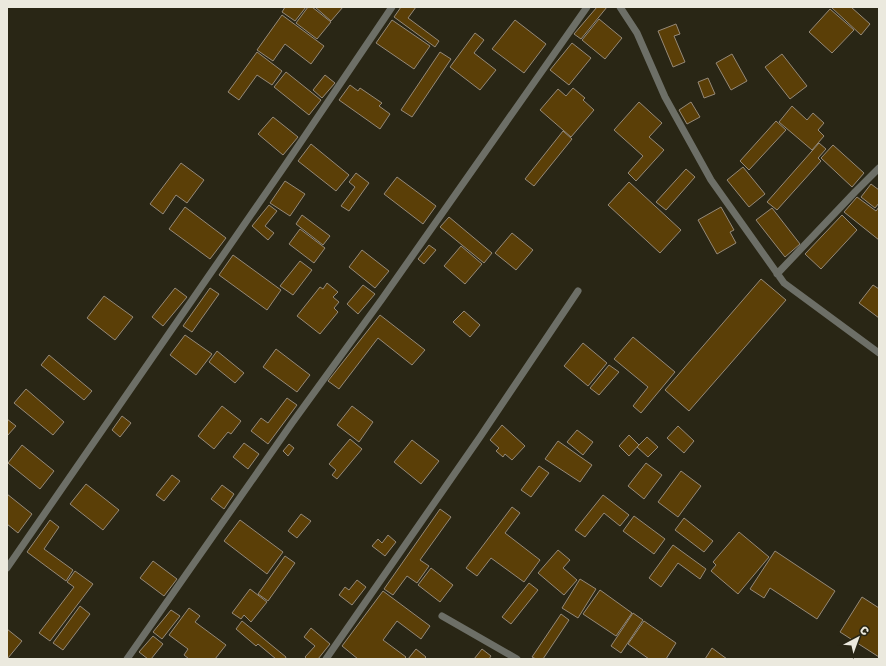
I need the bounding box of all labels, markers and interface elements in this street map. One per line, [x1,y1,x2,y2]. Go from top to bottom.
north arrow [838,618,878,658]
text: С [857,623,872,638]

